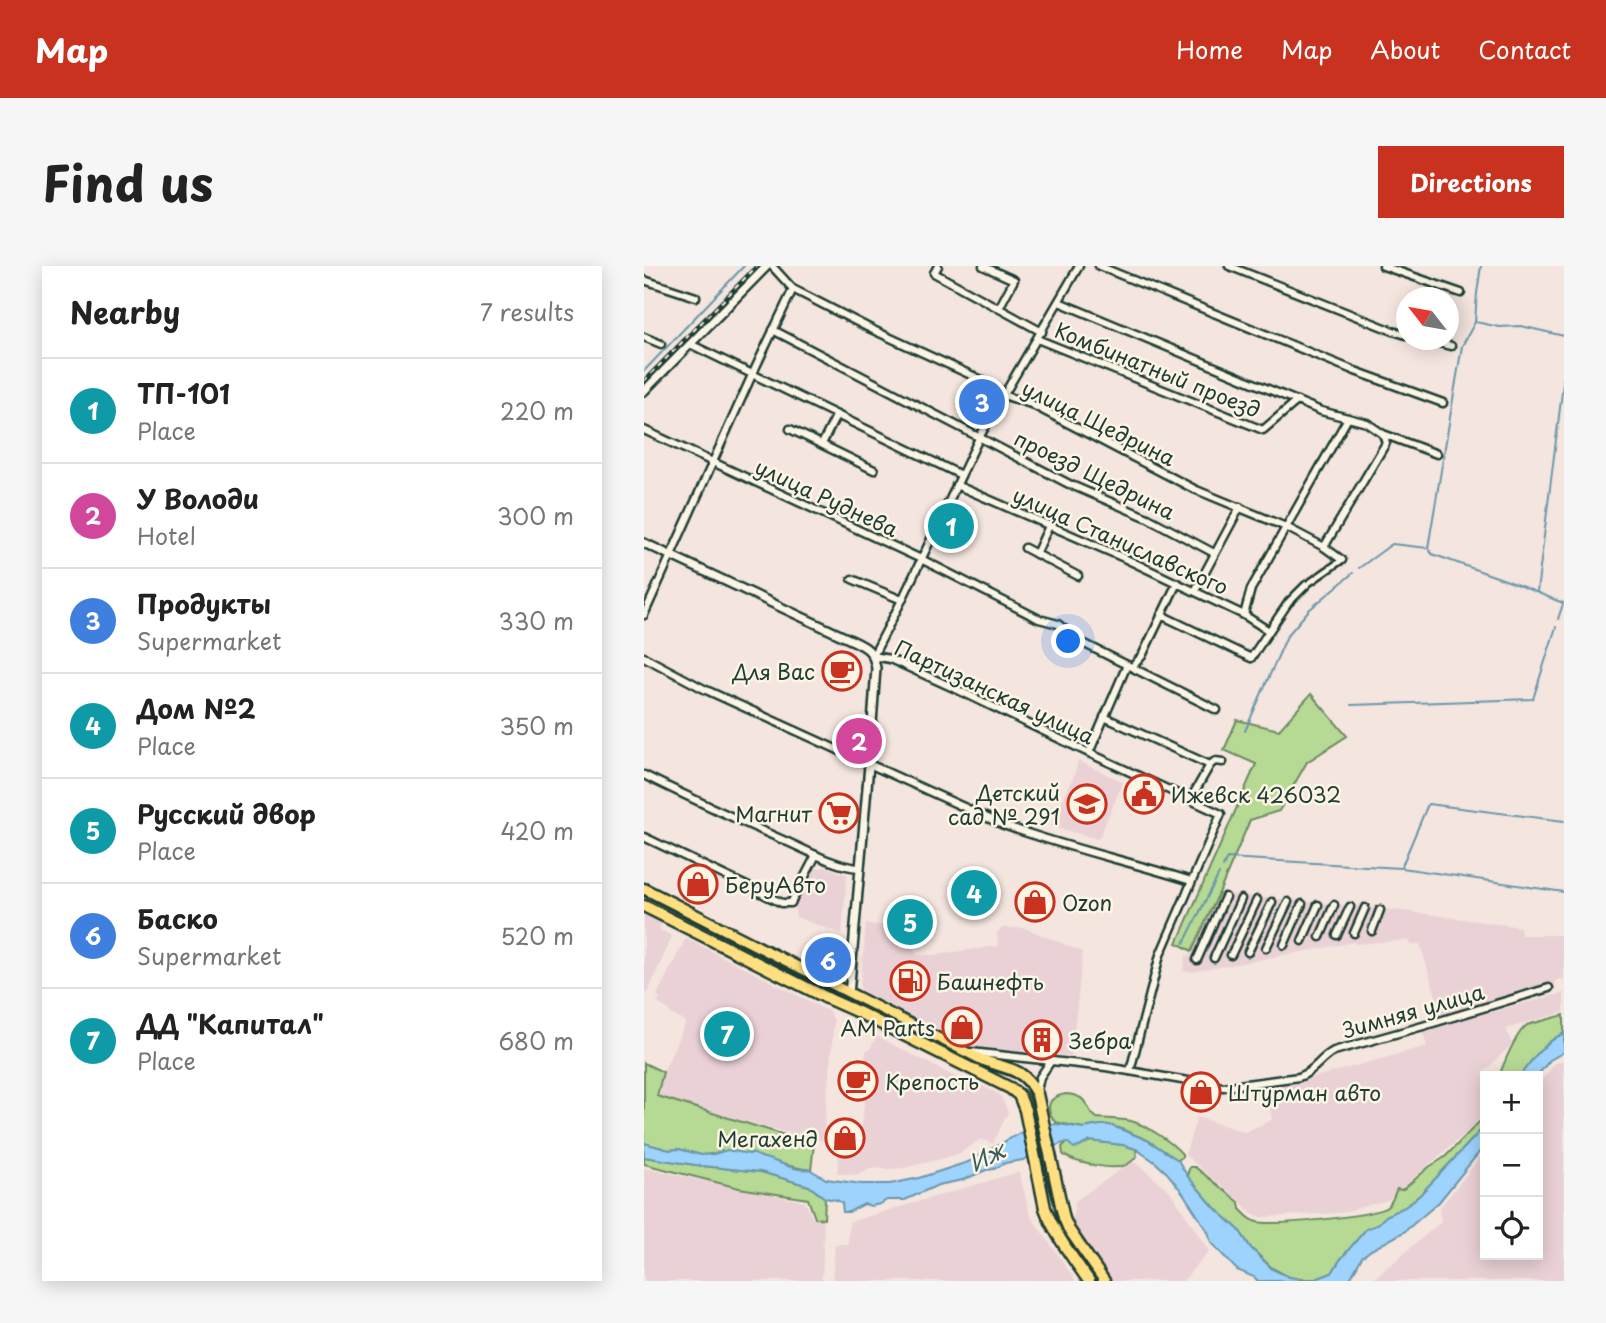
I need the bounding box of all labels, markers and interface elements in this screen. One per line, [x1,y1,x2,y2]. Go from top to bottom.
text: Map [35,24,108,74]
text: Home [1176,31,1243,67]
text: Map [1281,31,1332,67]
text: About [1370,31,1440,67]
text: Contact [1478,31,1571,67]
text: Find us [42,145,213,219]
button: Directions [1378,146,1564,218]
north arrow [1396,287,1459,350]
text: Nearby [70,289,180,334]
text: 7 results [480,294,574,329]
street label: Комбинатный проезд [1050,313,1266,425]
street label: улица Щедрина [1017,371,1182,473]
text: ТП-101 [137,374,230,413]
pin: 3 [959,376,1005,428]
text: 1 [88,393,99,428]
text: 220 m [500,393,574,428]
text: Place [137,413,196,448]
street label: проезд Щедрина [1009,421,1181,527]
street label: улица Руднева [750,450,904,544]
street label: улица Станиславского [1008,478,1234,602]
text: У Володи [137,479,259,518]
text: 2 [85,498,101,533]
text: 300 m [497,498,574,533]
pin: 1 [928,500,974,552]
text: Hotel [137,518,196,553]
text: Продукты [137,584,271,623]
text: 3 [85,603,101,638]
text: 330 m [498,603,574,638]
text: Supermarket [137,623,281,658]
your location [1051,624,1085,658]
street label: Партизанская улица [890,631,1101,752]
cafe icon: Для Вас [821,650,863,692]
place label: Для Вас [731,655,815,687]
text: Дом №2 [137,689,256,728]
text: 4 [85,708,101,743]
text: 350 m [499,708,574,743]
pin: 2 [836,715,882,767]
text: Place [137,728,196,763]
public building icon: Ижевск 426032 [1123,773,1165,815]
place label: Детский сад № 291 [948,776,1060,832]
place label: Ижевск 426032 [1171,778,1341,810]
school or university icon: Детский сад № 291 [1066,783,1108,825]
supermarket icon: Магнит [818,792,860,834]
text: Русский двор [137,794,316,833]
place label: Магнит [735,797,813,829]
text: 5 [86,813,100,848]
text: 420 m [500,813,574,848]
text: Place [137,833,196,868]
shop icon: БеруАвто [677,863,719,905]
pin: 4 [951,867,997,919]
place label: БеруАвто [725,868,826,900]
shop icon: Ozon [1014,881,1056,923]
place label: Ozon [1062,886,1112,918]
pin: 5 [887,896,933,948]
text: Баско [137,899,218,938]
text: 6 [85,918,101,953]
text: 520 m [501,918,574,953]
pin: 6 [805,934,851,986]
text: Supermarket [137,938,281,973]
fuel station icon: Башнефть [889,960,931,1002]
place label: Башнефть [937,965,1044,997]
street label: Зимняя улица [1338,974,1488,1045]
text: ДД "Капитал" [137,1004,324,1043]
shop icon: AM Parts [941,1006,983,1048]
pin: 7 [704,1008,750,1060]
place label: AM Parts [840,1011,935,1043]
building icon: Зебра [1021,1019,1063,1061]
text: 7 [86,1023,100,1058]
text: 680 m [498,1023,574,1058]
place label: Зебра [1069,1024,1131,1056]
text: Place [137,1043,196,1078]
cafe icon: Крепость [837,1060,879,1102]
place label: Крепость [885,1065,979,1097]
shop icon: Штурман авто [1180,1071,1222,1113]
map controls [1480,1071,1543,1260]
button: + [1480,1071,1543,1134]
place label: Штурман авто [1228,1076,1381,1108]
shop icon: Мегахенд [824,1117,866,1159]
place label: Мегахенд [717,1122,818,1154]
water label: Иж [962,1131,1013,1180]
button: − [1480,1134,1543,1197]
button: locate [1480,1197,1543,1260]

